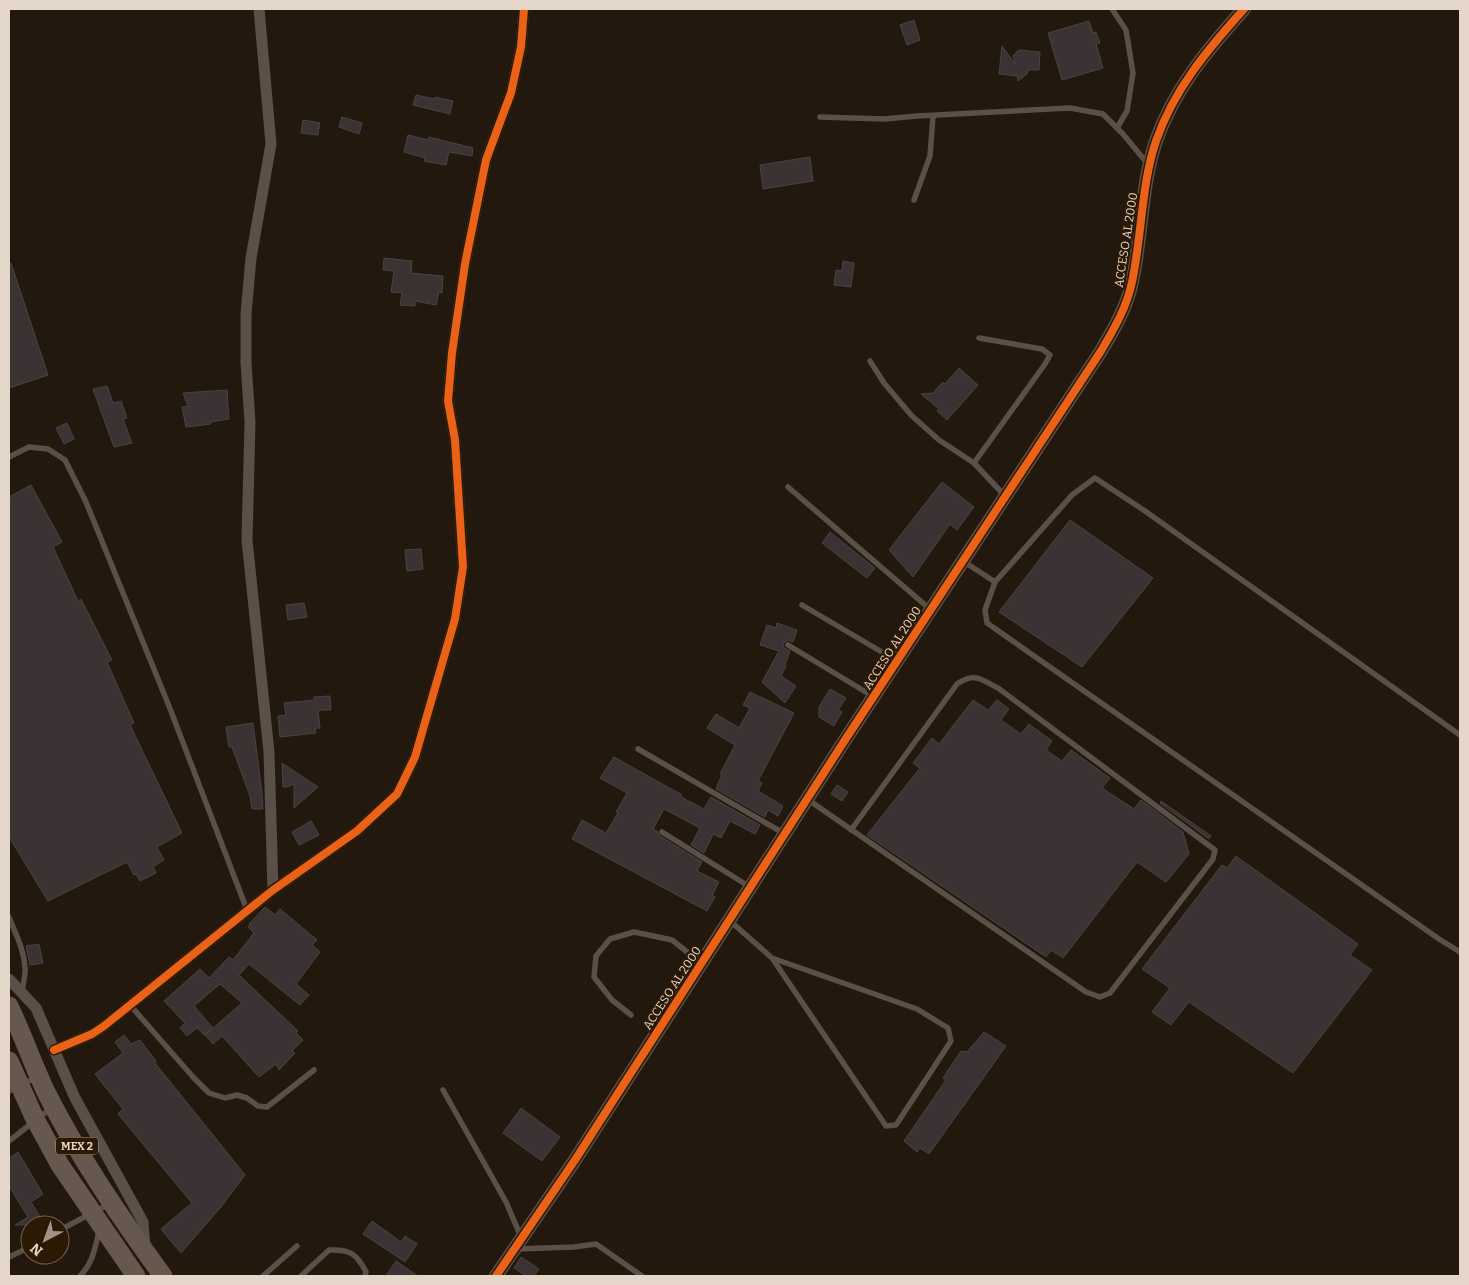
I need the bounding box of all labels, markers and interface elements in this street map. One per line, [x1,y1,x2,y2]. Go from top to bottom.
street label: ACCESO AL 2000 [1112,191,1140,289]
street label: ACCESO AL 2000 [860,604,924,692]
street label: ACCESO AL 2000 [640,944,704,1032]
road number: MEX 2 [56,1138,98,1154]
north arrow [20,1215,70,1265]
text: N [27,1239,46,1259]

